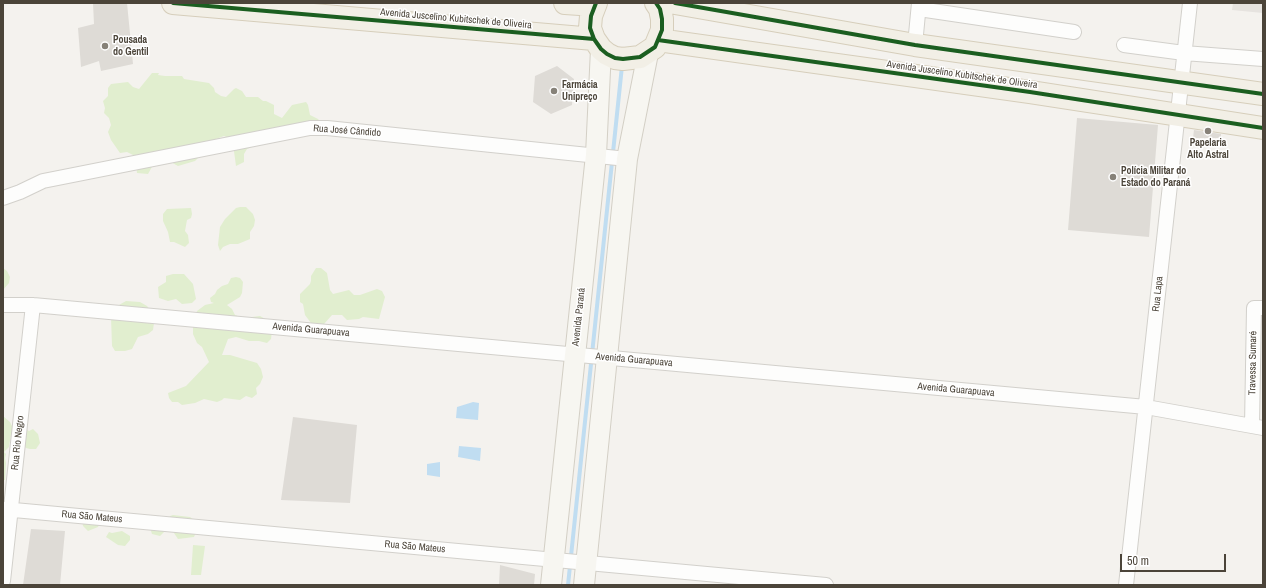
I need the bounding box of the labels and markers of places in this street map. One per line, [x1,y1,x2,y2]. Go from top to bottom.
place label: Pousada do Gentil [113,34,149,58]
marker: Pousada do Gentil [100,41,110,51]
place label: Farmácia Unipreço [562,79,598,102]
marker: Farmácia Unipreço [549,86,559,96]
marker: Papelaria Alto Astral [1203,126,1213,136]
place label: Papelaria Alto Astral [1187,137,1229,160]
place label: Polícia Militar do Estado do Paraná [1121,165,1190,188]
marker: Polícia Militar do Estado do Paraná [1108,172,1118,182]

